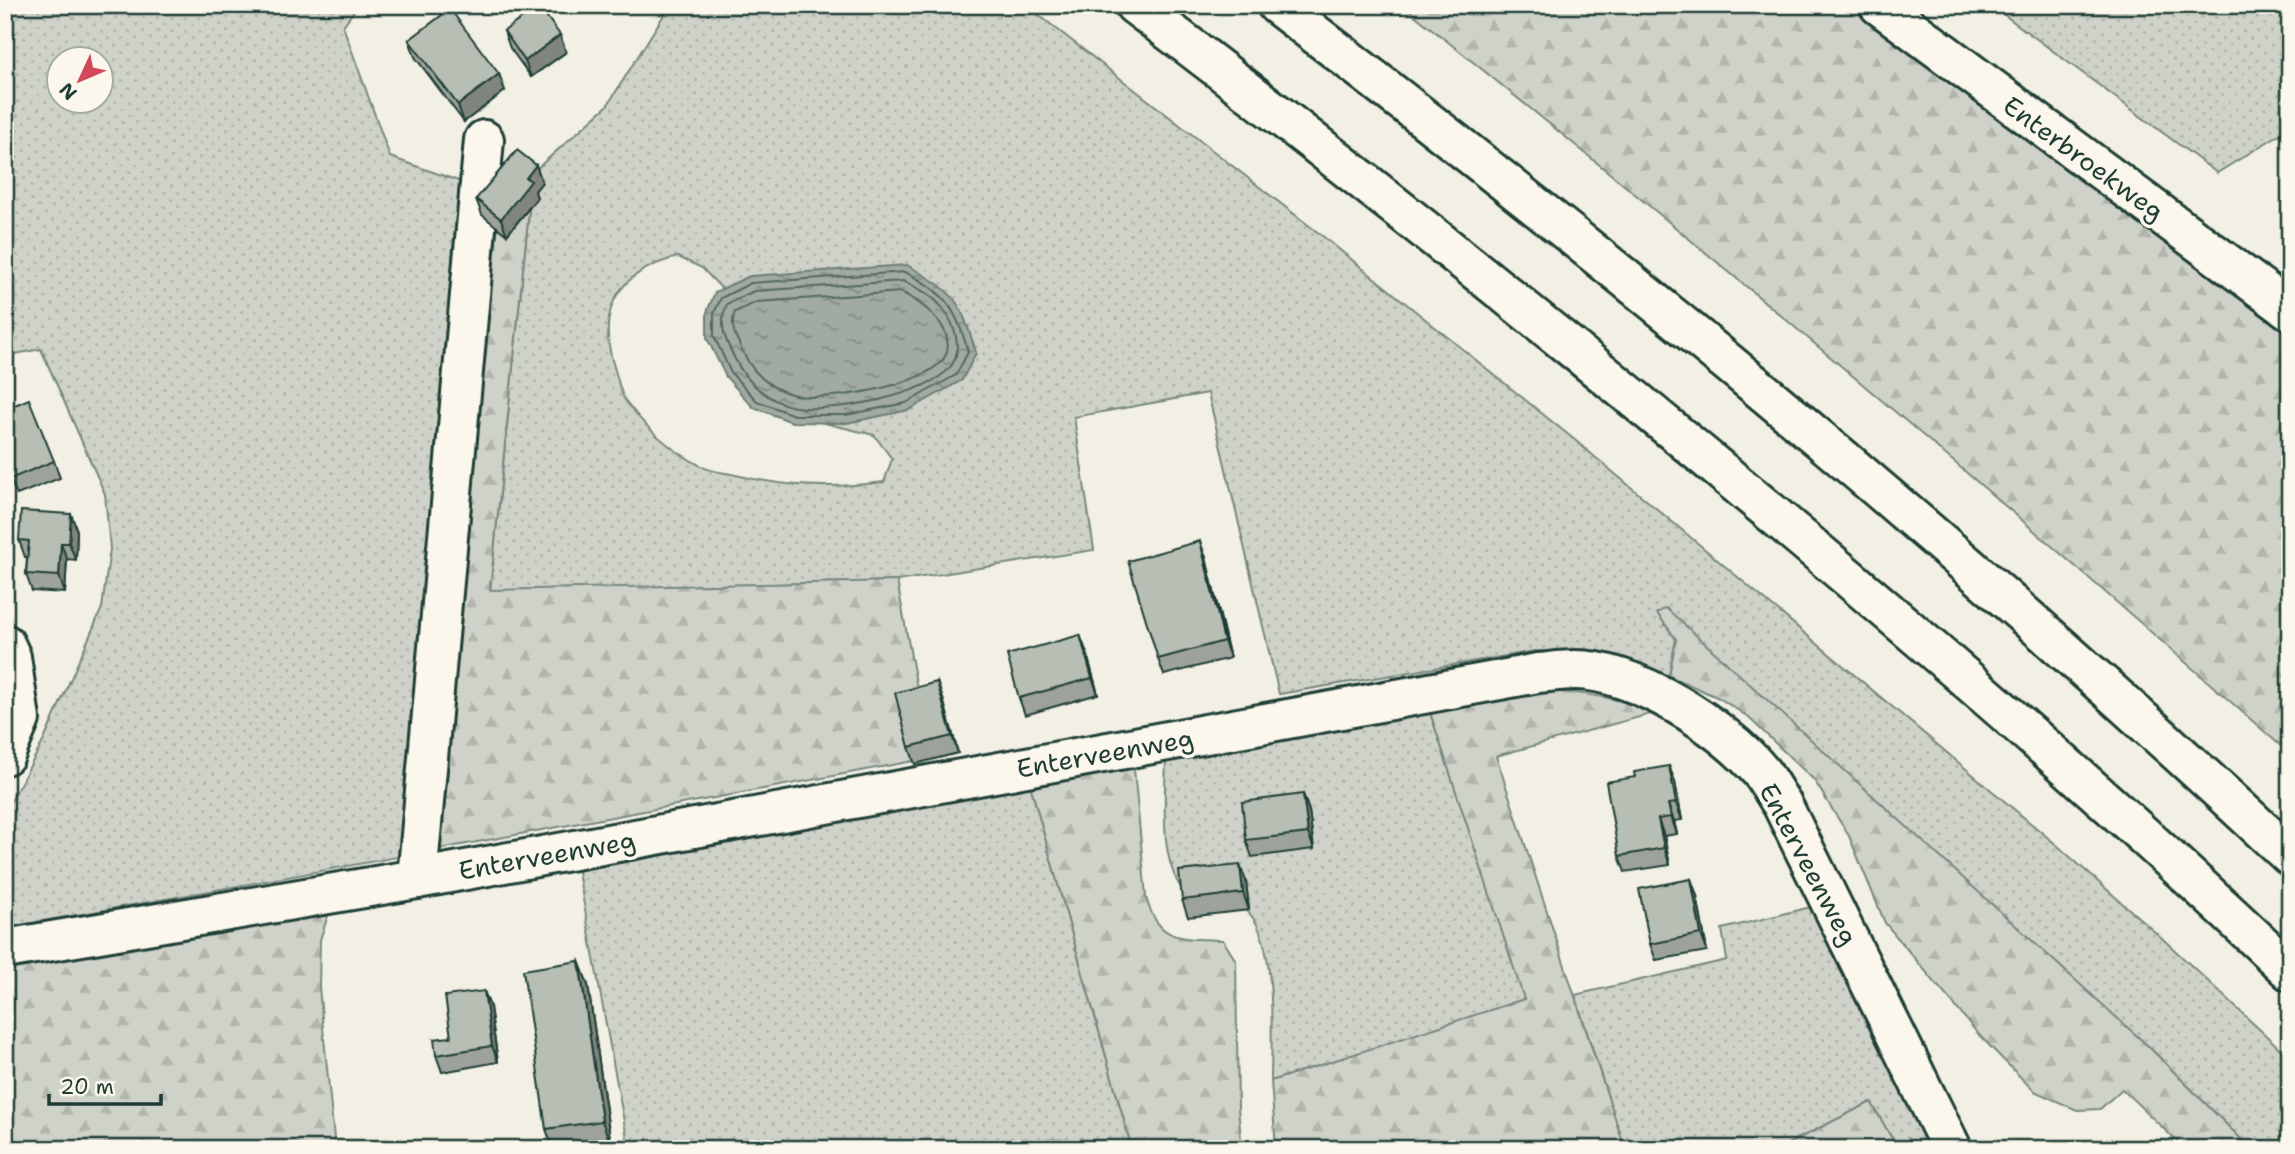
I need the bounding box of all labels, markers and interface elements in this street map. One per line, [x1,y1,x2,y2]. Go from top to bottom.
north arrow [46,46,116,116]
text: N [54,77,82,106]
street label: Enterbroekweg [1996,88,2172,228]
street label: Enterveenweg [1014,720,1196,786]
street label: Enterveenweg [1752,777,1866,951]
street label: Enterveenweg [456,822,638,888]
scale bar [49,1063,161,1107]
text: 20 m [60,1073,114,1101]

